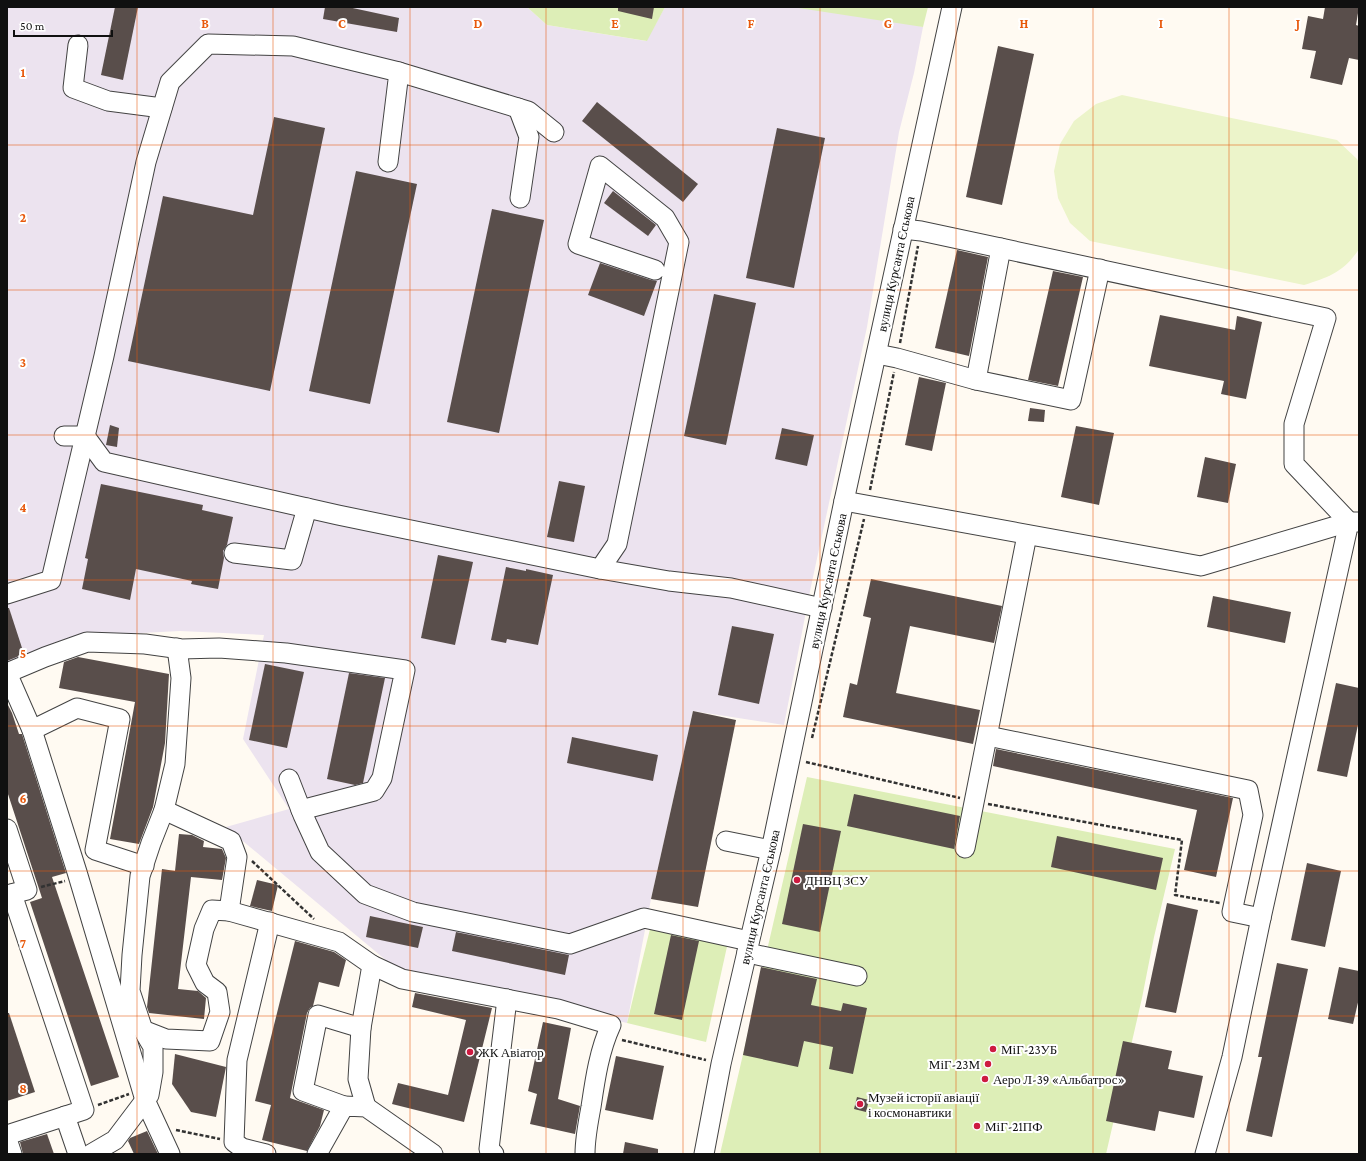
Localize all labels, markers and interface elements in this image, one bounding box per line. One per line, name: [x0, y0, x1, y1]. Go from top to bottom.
scale bar: [14, 12, 112, 38]
text: B: [201, 16, 209, 31]
text: C: [338, 16, 346, 31]
text: D: [474, 16, 483, 31]
text: E: [611, 16, 619, 31]
text: F: [748, 16, 755, 31]
text: G: [884, 16, 892, 31]
text: H: [1020, 16, 1029, 31]
text: I: [1159, 16, 1163, 31]
text: J: [1294, 16, 1300, 31]
text: 50 m: [20, 19, 45, 33]
text: 1: [21, 65, 26, 80]
street label: вулиця Курсанта Єськова: [874, 195, 918, 333]
text: 2: [20, 210, 27, 225]
text: 3: [20, 355, 26, 370]
text: 4: [19, 500, 27, 515]
street label: вулиця Курсанта Єськова: [806, 512, 850, 650]
text: 5: [20, 646, 26, 661]
text: 6: [19, 791, 27, 806]
street label: вулиця Курсанта Єськова: [737, 828, 783, 966]
place label: ДНВЦ ЗСУ: [805, 873, 869, 888]
marker: ДНВЦ ЗСУ: [792, 875, 802, 885]
text: 7: [20, 936, 26, 951]
place label: МіГ-23УБ: [1001, 1042, 1057, 1057]
marker: МіГ-23УБ: [988, 1044, 998, 1054]
place label: ЖК Авіатор: [478, 1045, 544, 1060]
marker: ЖК Авіатор: [465, 1047, 475, 1057]
place label: МіГ-23М: [929, 1057, 980, 1072]
marker: МіГ-23М: [983, 1059, 993, 1069]
place label: Аеро Л-39 «Альбатрос»: [993, 1072, 1125, 1087]
marker: Аеро Л-39 «Альбатрос»: [980, 1074, 990, 1084]
text: 8: [19, 1081, 27, 1096]
place label: Музей історії авіації і космонавтики: [868, 1090, 979, 1120]
marker: Музей історії авіації і космонавтики: [855, 1099, 865, 1109]
place label: МіГ-21ПФ: [985, 1119, 1042, 1134]
marker: МіГ-21ПФ: [972, 1121, 982, 1131]

